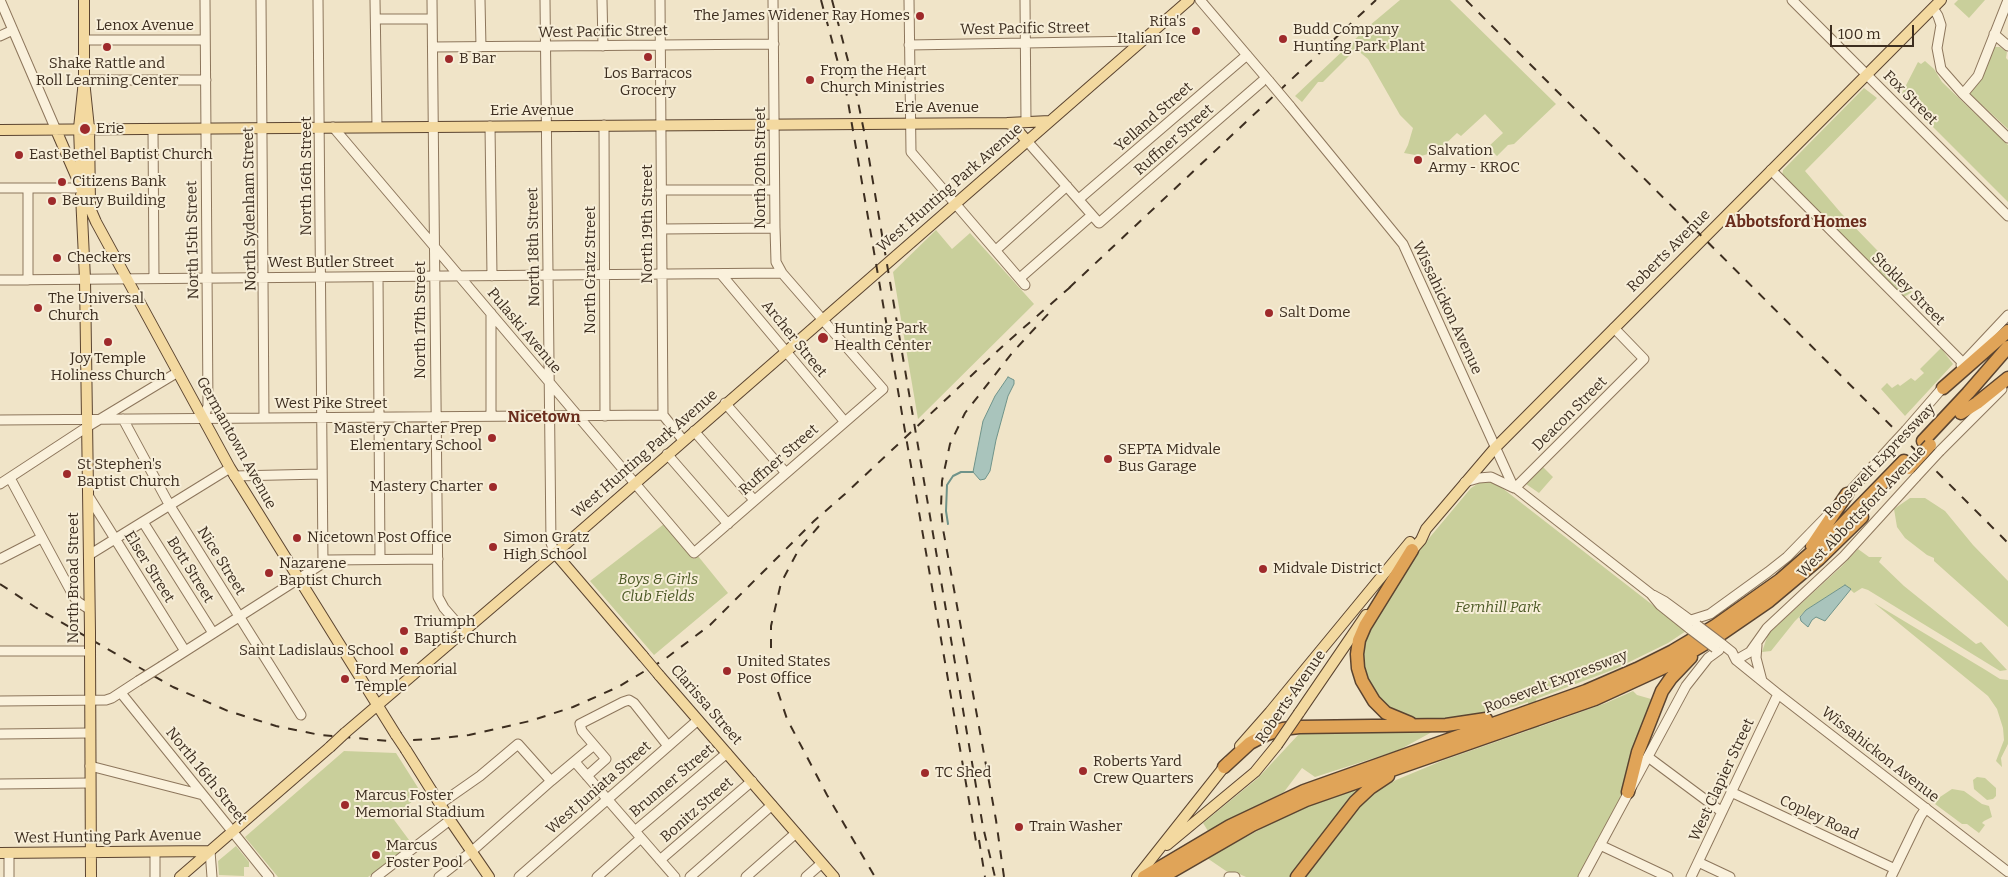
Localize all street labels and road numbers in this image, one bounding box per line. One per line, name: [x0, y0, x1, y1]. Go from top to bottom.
street label: Lenox Avenue: [96, 17, 194, 35]
street label: West Pacific Street: [960, 19, 1090, 39]
street label: West Pacific Street: [538, 22, 668, 42]
street label: Fox Street: [1879, 67, 1941, 129]
street label: Yelland Street: [1111, 78, 1197, 156]
street label: Erie Avenue: [895, 99, 979, 117]
street label: Ruffner Street: [1131, 101, 1217, 179]
street label: Erie Avenue: [490, 102, 574, 120]
street label: North 20th Street: [752, 107, 770, 229]
street label: North 16th Street: [298, 116, 316, 236]
street label: West Hunting Park Avenue: [874, 120, 1026, 256]
street label: North Sydenham Street: [240, 127, 260, 291]
street label: North 19th Street: [639, 164, 657, 284]
street label: North 15th Street: [183, 181, 203, 299]
street label: North 18th Street: [524, 187, 544, 307]
street label: North Gratz Street: [582, 206, 600, 334]
street label: Roberts Avenue: [1624, 206, 1714, 296]
street label: Wissahickon Avenue: [1408, 239, 1486, 377]
street label: Stokley Street: [1868, 249, 1948, 329]
street label: West Butler Street: [268, 254, 394, 272]
street label: North 17th Street: [412, 261, 430, 379]
street label: Pulaski Avenue: [483, 285, 565, 377]
street label: Archer Street: [758, 297, 830, 381]
street label: Deacon Street: [1529, 373, 1611, 455]
street label: Germantown Avenue: [192, 374, 280, 512]
street label: West Hunting Park Avenue: [569, 386, 721, 522]
street label: West Pike Street: [275, 395, 387, 413]
street label: Roosevelt Expressway: [1821, 400, 1939, 522]
street label: Ruffner Street: [736, 421, 822, 499]
street label: West Abbottsford Avenue: [1794, 442, 1930, 582]
street label: North Broad Street: [65, 512, 83, 644]
street label: Nice Street: [193, 523, 249, 599]
street label: Elser Street: [120, 528, 178, 606]
street label: Bott Street: [163, 534, 217, 606]
street label: Roosevelt Expressway: [1482, 646, 1630, 718]
street label: Roberts Avenue: [1252, 647, 1330, 747]
street label: Clarissa Street: [666, 661, 746, 749]
street label: Wissahickon Avenue: [1817, 703, 1943, 807]
street label: West Clapier Street: [1686, 716, 1758, 844]
street label: North 16th Street: [161, 724, 251, 828]
street label: West Juniata Street: [543, 738, 655, 838]
street label: Brunner Street: [626, 741, 718, 821]
street label: Bonitz Street: [657, 774, 737, 846]
street label: Copley Road: [1777, 792, 1861, 844]
street label: West Hunting Park Avenue: [14, 826, 202, 848]

